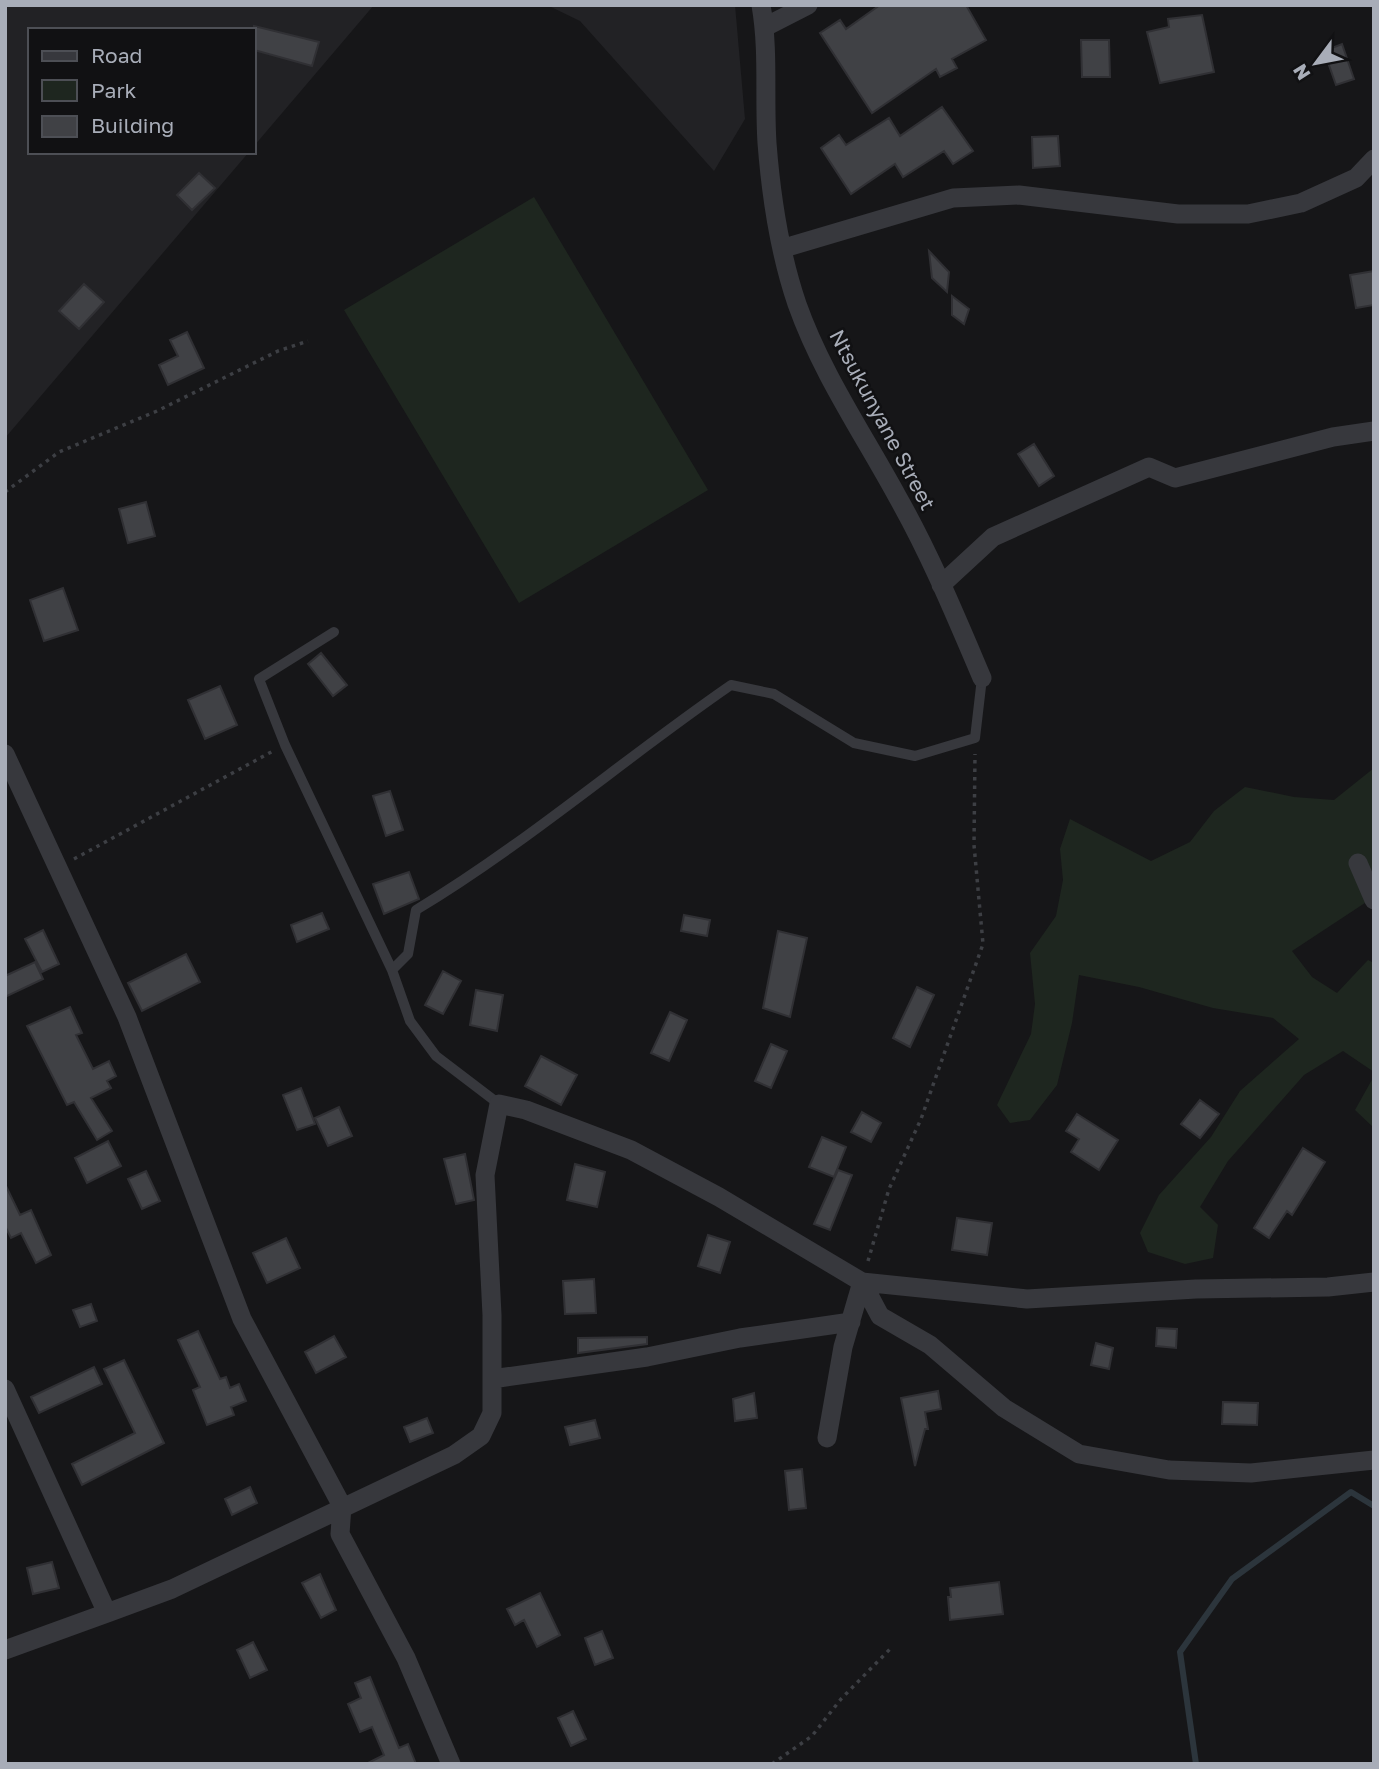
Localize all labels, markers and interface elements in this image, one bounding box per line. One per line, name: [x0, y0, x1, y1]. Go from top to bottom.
legend: [28, 28, 256, 154]
north arrow: [1281, 28, 1351, 98]
text: Road: [91, 42, 142, 68]
text: N: [1288, 60, 1315, 84]
text: Park: [91, 77, 137, 103]
text: Building: [91, 112, 174, 138]
street label: Ntsukunyane Street: [824, 325, 941, 514]

